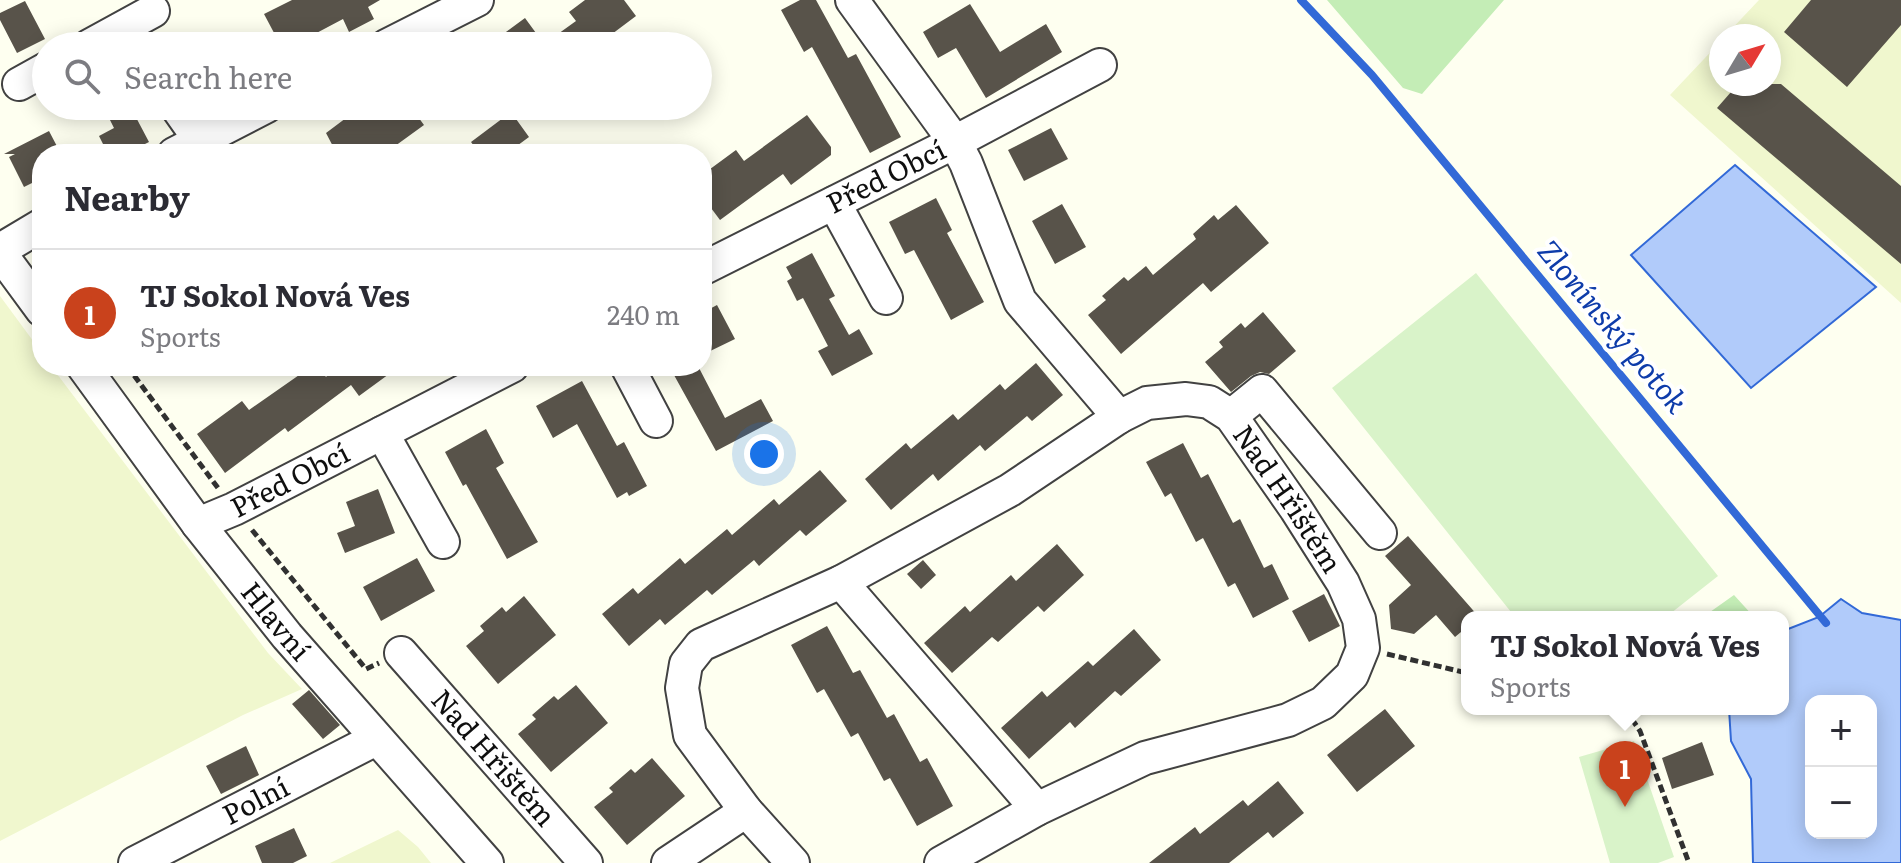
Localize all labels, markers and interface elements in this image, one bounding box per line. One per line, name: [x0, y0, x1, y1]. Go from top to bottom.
north arrow: [1709, 24, 1781, 96]
search box: [32, 32, 712, 120]
icon: search: [60, 54, 104, 98]
text: Search here: [124, 54, 292, 98]
street label: Před Obcí: [818, 127, 952, 222]
text: Nearby: [64, 171, 190, 221]
water label: Zlonínský potok: [1529, 229, 1700, 422]
text: TJ Sokol Nová Ves: [140, 272, 410, 316]
text: 1: [85, 294, 95, 333]
text: 240 m: [607, 294, 680, 333]
text: Sports: [140, 316, 221, 355]
street label: Nad Hřištěm: [1224, 415, 1354, 580]
street label: Před Obcí: [222, 430, 356, 527]
your location: [744, 434, 784, 474]
street label: Hlavní: [232, 571, 322, 669]
popup: [1461, 611, 1789, 715]
text: TJ Sokol Nová Ves: [1490, 622, 1760, 666]
text: Sports: [1490, 666, 1571, 705]
street label: Nad Hřištěm: [423, 679, 567, 835]
map controls: [1805, 695, 1877, 839]
button: +: [1805, 695, 1877, 767]
pin: 1: [1599, 741, 1651, 807]
street label: Polní: [214, 764, 296, 834]
button: −: [1805, 767, 1877, 839]

